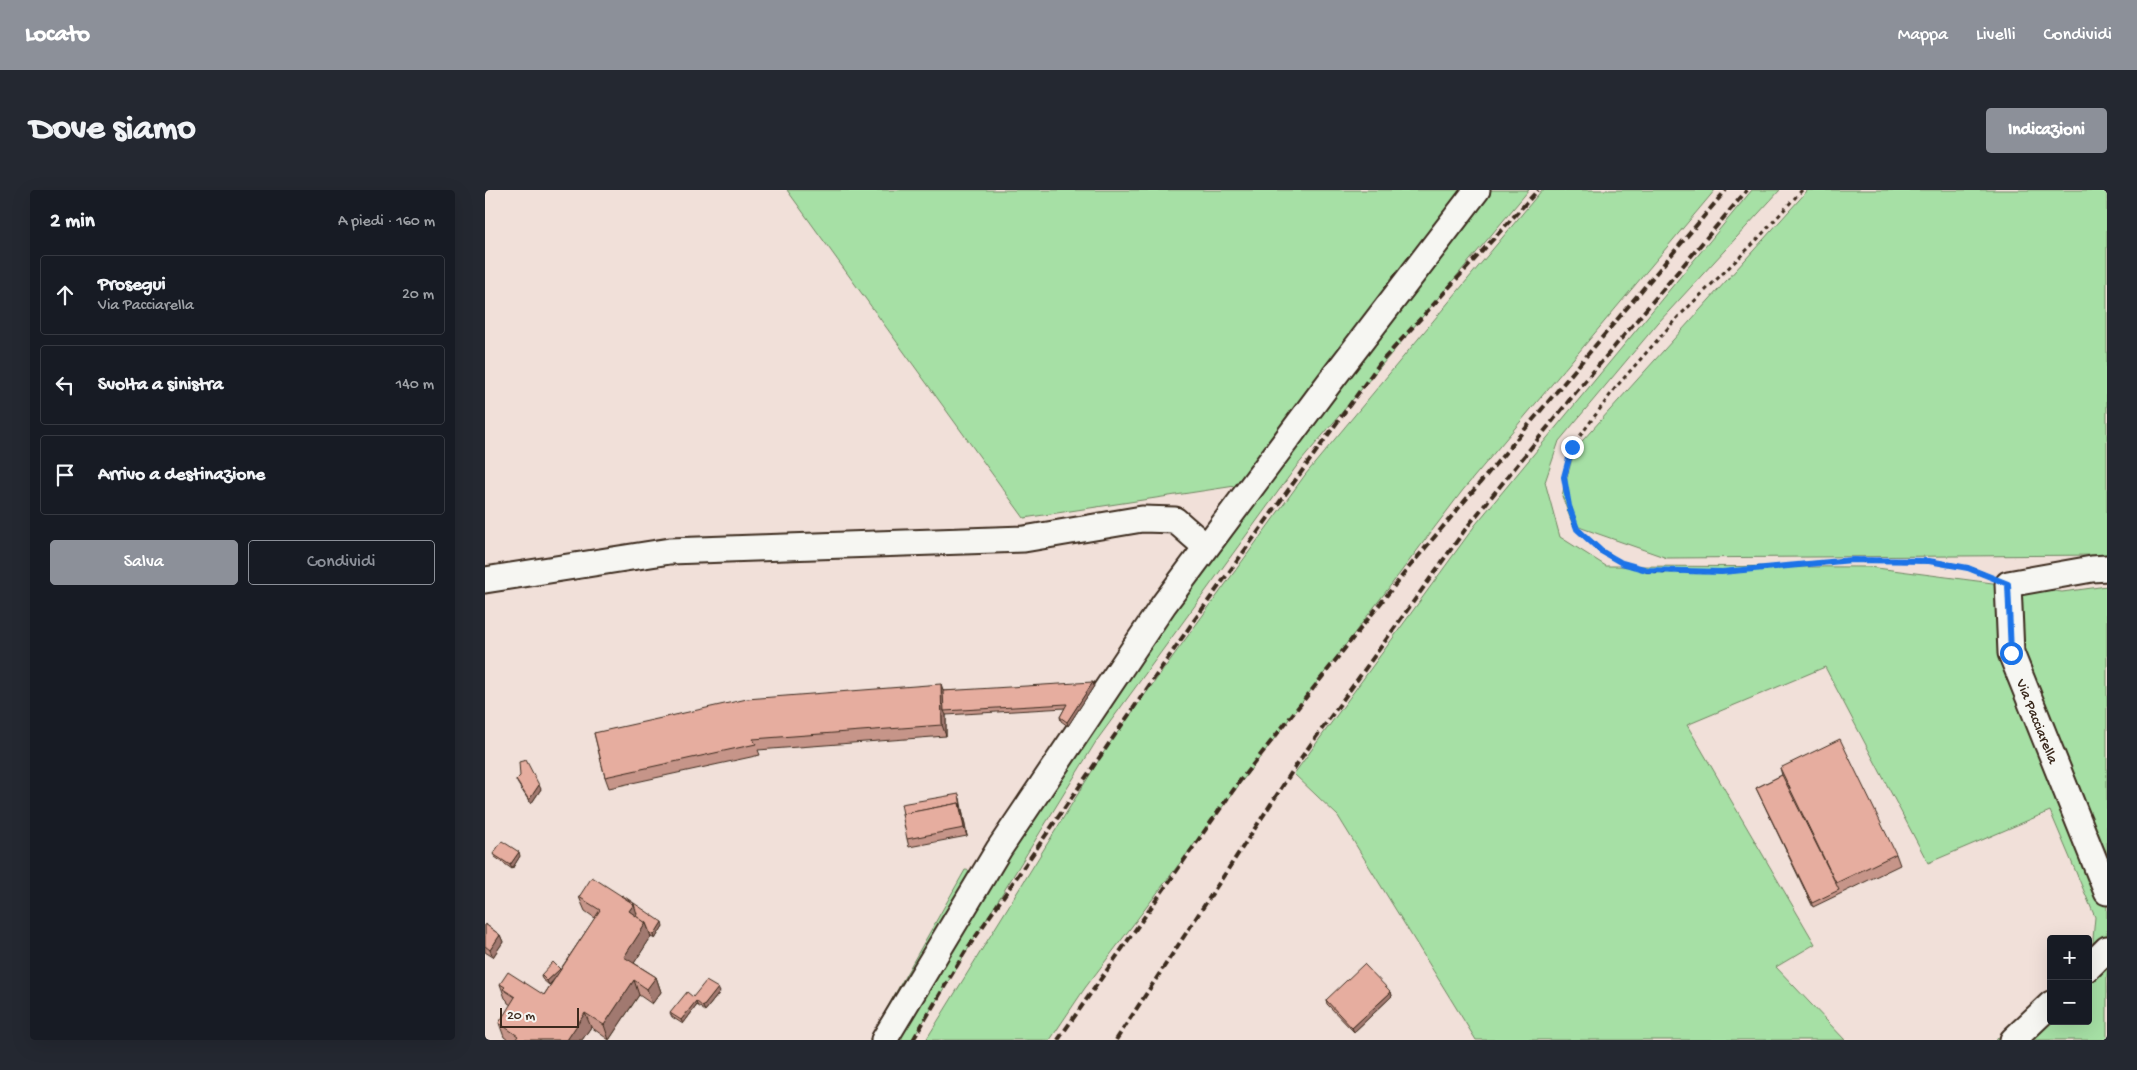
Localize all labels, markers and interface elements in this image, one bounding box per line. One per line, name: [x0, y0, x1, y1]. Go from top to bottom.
text: Locato: [25, 21, 90, 50]
text: Mappa: [1898, 25, 1948, 46]
text: Livelli: [1976, 25, 2016, 46]
text: Condividi: [2044, 25, 2112, 46]
button: Indicazioni: [1986, 108, 2107, 153]
text: Dove siamo: [30, 110, 196, 151]
text: 2 min: [50, 210, 95, 235]
text: A piedi · 160 m: [338, 213, 435, 232]
text: Prosegui: [98, 274, 166, 297]
icon: ahead: [51, 281, 79, 309]
text: 20 m: [402, 286, 434, 305]
text: Via Pacciarella: [98, 297, 194, 316]
icon: left: [51, 371, 79, 399]
text: Svolta a sinistra: [98, 374, 223, 397]
text: 140 m: [396, 376, 434, 395]
route end: [1561, 436, 1584, 459]
icon: arrive: [51, 461, 79, 489]
text: Arrivo a destinazione: [98, 464, 265, 487]
button: Salva: [50, 540, 238, 585]
button: Condividi: [248, 540, 435, 585]
route start: [2000, 642, 2023, 665]
street label: Via Pacciarella: [2011, 676, 2062, 767]
map controls: [2047, 935, 2092, 1025]
button: +: [2047, 935, 2092, 980]
button: −: [2047, 980, 2092, 1025]
scale bar: [500, 1005, 579, 1028]
text: 20 m: [507, 1008, 535, 1025]

